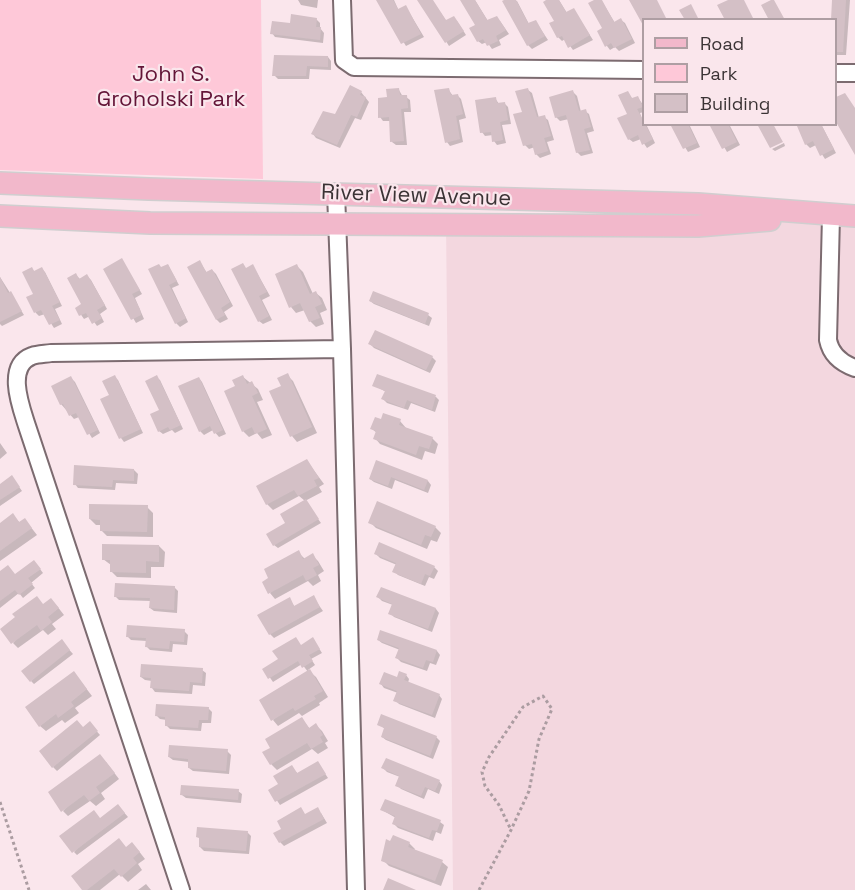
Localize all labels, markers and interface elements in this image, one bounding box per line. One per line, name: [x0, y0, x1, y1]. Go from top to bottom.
legend: [642, 18, 837, 126]
text: Road: [700, 32, 744, 55]
park label: John S. Groholski Park: [97, 62, 245, 113]
text: Park: [700, 62, 737, 85]
text: Building: [700, 92, 770, 115]
street label: River View Avenue: [320, 179, 512, 213]

